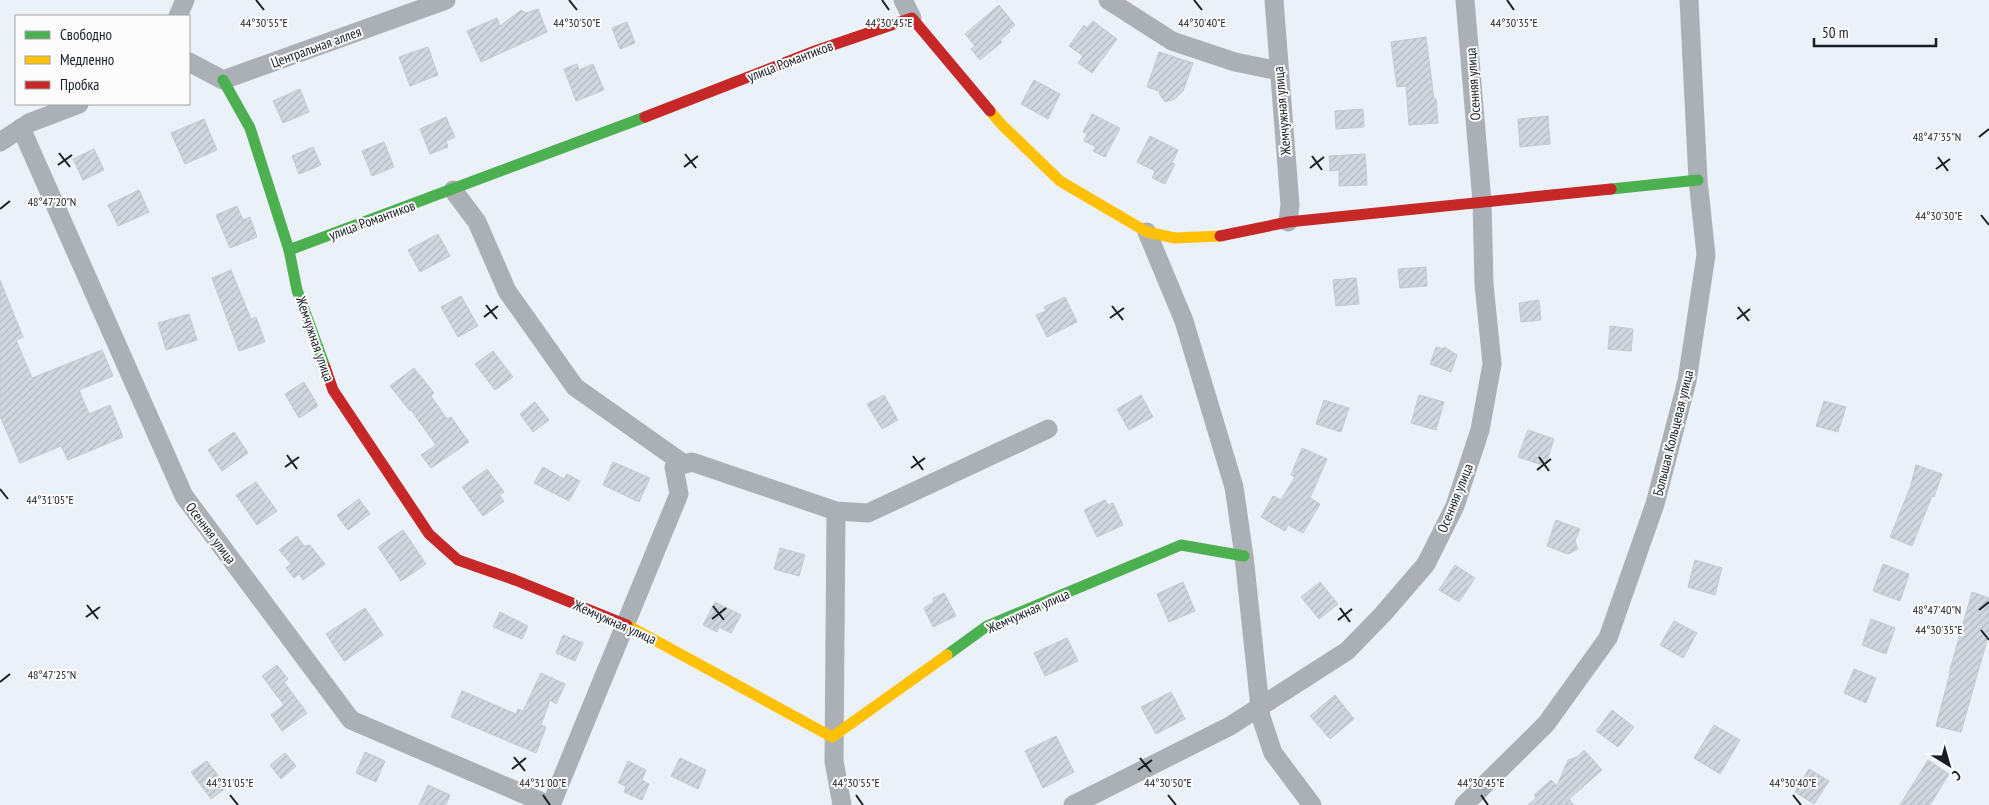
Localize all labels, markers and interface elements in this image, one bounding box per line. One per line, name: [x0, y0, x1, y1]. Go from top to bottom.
legend: [15, 15, 190, 105]
text: 44°30'55"E: [240, 15, 288, 30]
text: 44°30'50"E: [553, 15, 601, 30]
text: 44°30'45"E: [865, 15, 913, 30]
text: 44°30'40"E: [1178, 15, 1226, 30]
text: 44°30'35"E: [1490, 15, 1538, 30]
scale bar: [1814, 15, 1936, 47]
street label: Центральная аллея: [268, 22, 364, 72]
text: 50 m: [1822, 23, 1848, 42]
text: Свободно: [60, 25, 112, 44]
street label: улица Романтиков: [745, 36, 836, 86]
street label: Осенняя улица: [1461, 47, 1485, 121]
text: Медленно: [60, 50, 114, 69]
street label: Жемчужная улица: [1269, 66, 1295, 157]
text: Пробка: [60, 75, 99, 94]
text: 48°47'35"N: [1913, 129, 1961, 144]
text: 48°47'20"N: [28, 194, 76, 209]
street label: улица Романтиков: [327, 196, 418, 244]
text: 44°30'30"E: [1915, 208, 1963, 223]
street label: Жемчужная улица: [292, 293, 338, 384]
street label: Большая Кольцевая улица: [1649, 368, 1697, 498]
street label: Осенняя улица: [1433, 461, 1477, 535]
text: 44°31'05"E: [26, 492, 74, 507]
street label: Осенняя улица: [182, 499, 240, 567]
street label: Жемчужная улица: [983, 585, 1072, 638]
street label: Жемчужная улица: [570, 595, 659, 648]
text: 48°47'40"N: [1913, 602, 1961, 617]
text: 44°30'35"E: [1915, 622, 1963, 637]
text: 48°47'25"N: [28, 667, 76, 682]
north arrow: [1924, 740, 1974, 790]
text: С: [1948, 766, 1965, 785]
text: 44°31'05"E: [206, 775, 254, 790]
text: 44°31'00"E: [519, 775, 567, 790]
text: 44°30'55"E: [832, 775, 880, 790]
text: 44°30'50"E: [1144, 775, 1192, 790]
text: 44°30'45"E: [1457, 775, 1505, 790]
text: 44°30'40"E: [1769, 775, 1817, 790]

